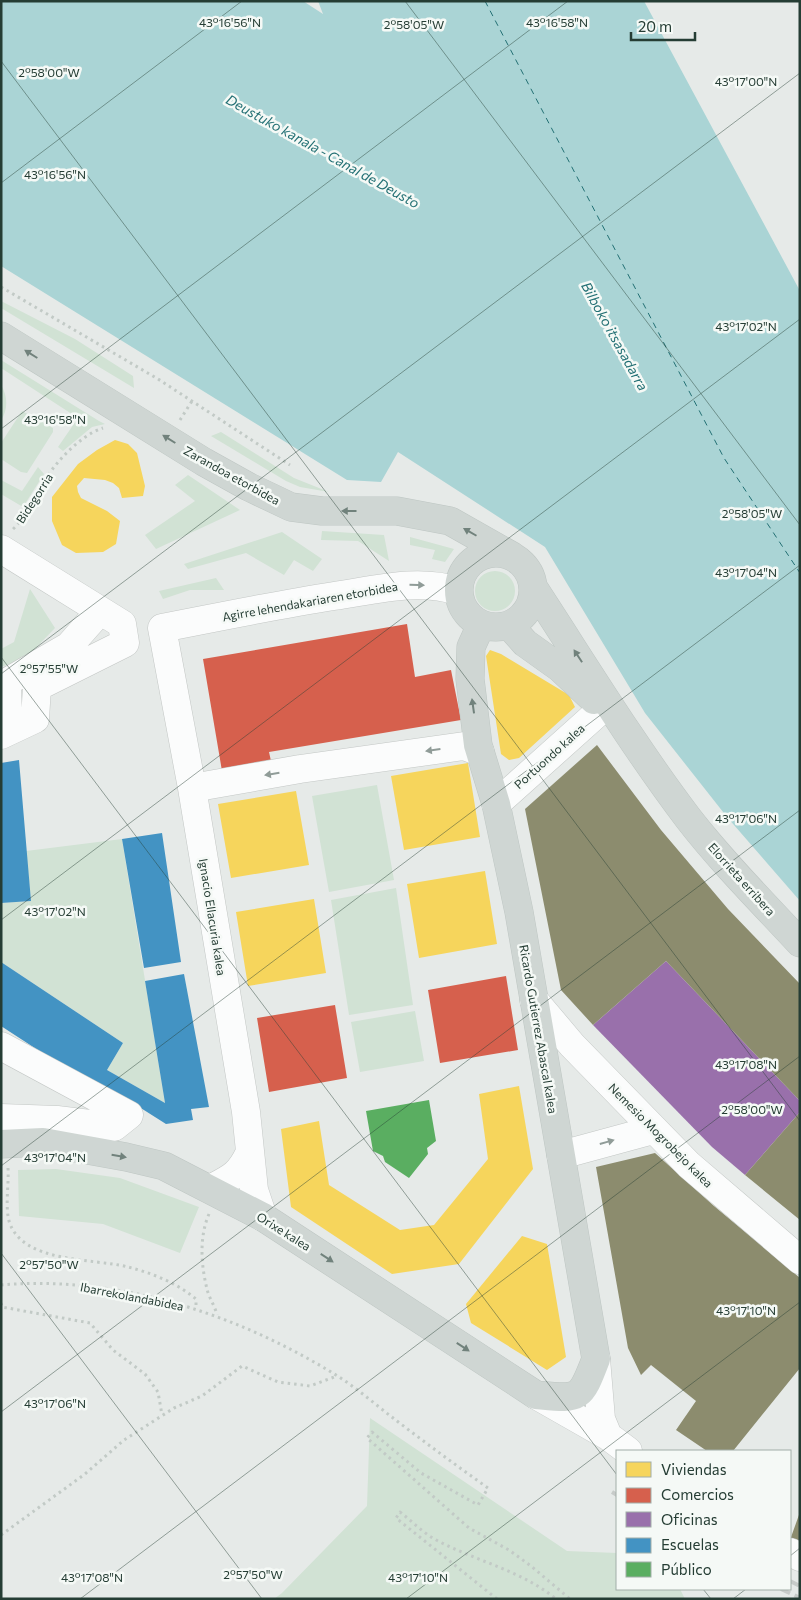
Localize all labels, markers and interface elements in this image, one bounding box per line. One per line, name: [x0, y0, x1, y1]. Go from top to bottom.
scale bar: [631, 10, 695, 42]
text: 43°16'56"N: [199, 15, 261, 29]
text: 43°16'58"N: [526, 15, 588, 29]
text: 2°58'05"W: [384, 17, 444, 31]
text: 20 m: [638, 17, 672, 35]
text: 2°58'00"W: [18, 65, 80, 79]
text: 43°17'00"N: [715, 74, 777, 88]
water label: Deustuko kanala - Canal de Deusto: [223, 91, 423, 211]
text: 43°16'56"N: [24, 167, 86, 181]
water label: Bilboko itsasadarra: [578, 279, 652, 393]
text: 43°17'02"N: [715, 319, 777, 333]
one-way arrow: [24, 349, 37, 358]
text: 43°16'58"N: [24, 412, 86, 426]
one-way arrow: [162, 435, 175, 444]
street label: Zarandoa etorbidea: [182, 443, 282, 507]
street label: Bidegorria: [13, 470, 55, 526]
text: 2°58'05"W: [722, 506, 782, 520]
one-way arrow: [340, 507, 356, 515]
one-way arrow: [463, 528, 477, 536]
text: 43°17'04"N: [715, 565, 777, 579]
street label: Agirre lehendakariaren etorbidea: [221, 579, 399, 623]
one-way arrow: [409, 581, 425, 589]
one-way arrow: [573, 649, 583, 663]
text: 2°57'55"W: [20, 661, 78, 675]
one-way arrow: [469, 697, 477, 713]
street label: Portuondo kalea: [511, 721, 587, 791]
one-way arrow: [425, 746, 441, 754]
one-way arrow: [264, 770, 280, 778]
text: 43°17'06"N: [715, 811, 777, 825]
street label: Elorrieta erribera: [706, 840, 778, 918]
street label: Ignacio Ellacuria kalea: [197, 857, 229, 977]
text: 43°17'02"N: [24, 904, 86, 918]
street label: Ricardo Gutierrez Abascal kalea: [517, 943, 561, 1115]
text: 43°17'08"N: [715, 1057, 777, 1071]
street label: Nemesio Mogrobejo kalea: [606, 1080, 716, 1190]
text: 2°58'00"W: [721, 1102, 783, 1116]
one-way arrow: [599, 1138, 614, 1146]
text: 43°17'04"N: [24, 1150, 86, 1164]
one-way arrow: [111, 1152, 127, 1160]
street label: Orixe kalea: [254, 1209, 314, 1253]
one-way arrow: [321, 1253, 334, 1263]
text: 2°57'50"W: [19, 1257, 79, 1271]
street label: Ibarrekolandabidea: [79, 1279, 185, 1313]
text: 43°17'10"N: [716, 1303, 776, 1317]
one-way arrow: [457, 1342, 470, 1352]
text: 43°17'06"N: [24, 1396, 86, 1410]
legend: [616, 1450, 791, 1590]
text: Viviendas: [661, 1460, 727, 1478]
text: Comercios: [661, 1485, 734, 1503]
text: Oficinas: [661, 1510, 718, 1528]
text: Escuelas: [661, 1535, 719, 1553]
text: Público: [661, 1560, 712, 1578]
text: 2°57'50"W: [223, 1567, 283, 1581]
text: 43°17'08"N: [61, 1570, 123, 1584]
text: 43°17'10"N: [388, 1570, 448, 1584]

